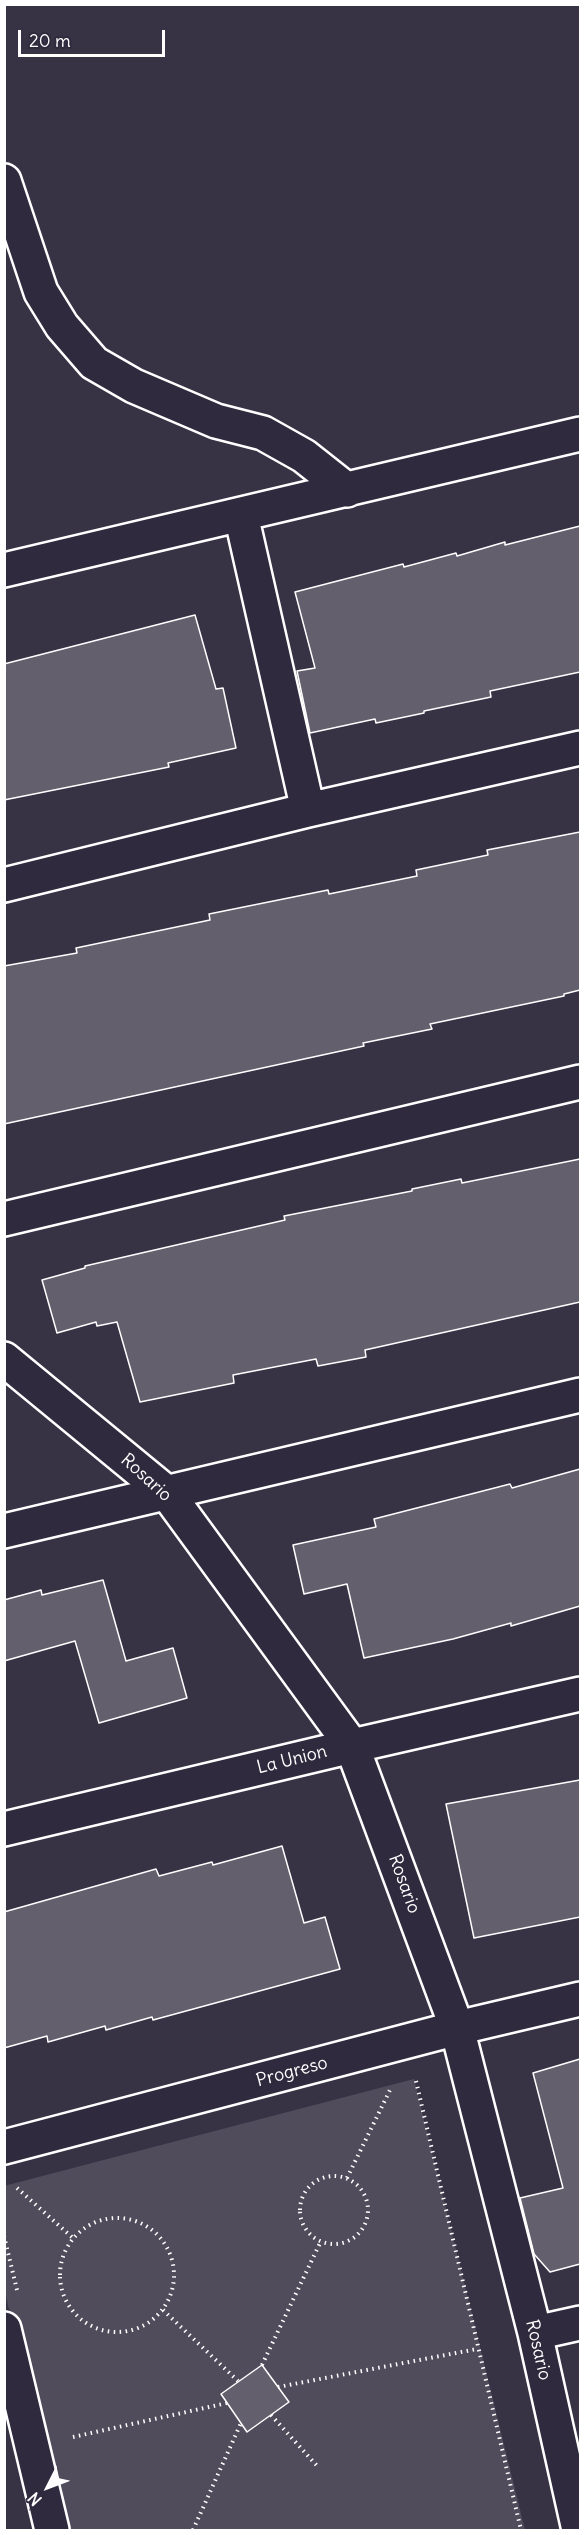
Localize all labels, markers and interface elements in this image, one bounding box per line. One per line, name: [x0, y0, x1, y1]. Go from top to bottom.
scale bar: [21, 18, 168, 56]
text: 20 m: [29, 29, 71, 52]
street label: Rosario: [116, 1449, 176, 1507]
street label: La Union: [255, 1741, 329, 1779]
street label: Rosario: [383, 1851, 425, 1917]
street label: Progreso: [254, 2052, 330, 2092]
street label: Rosario: [521, 2318, 555, 2382]
north arrow: [18, 2457, 78, 2517]
text: N: [23, 2488, 46, 2510]

